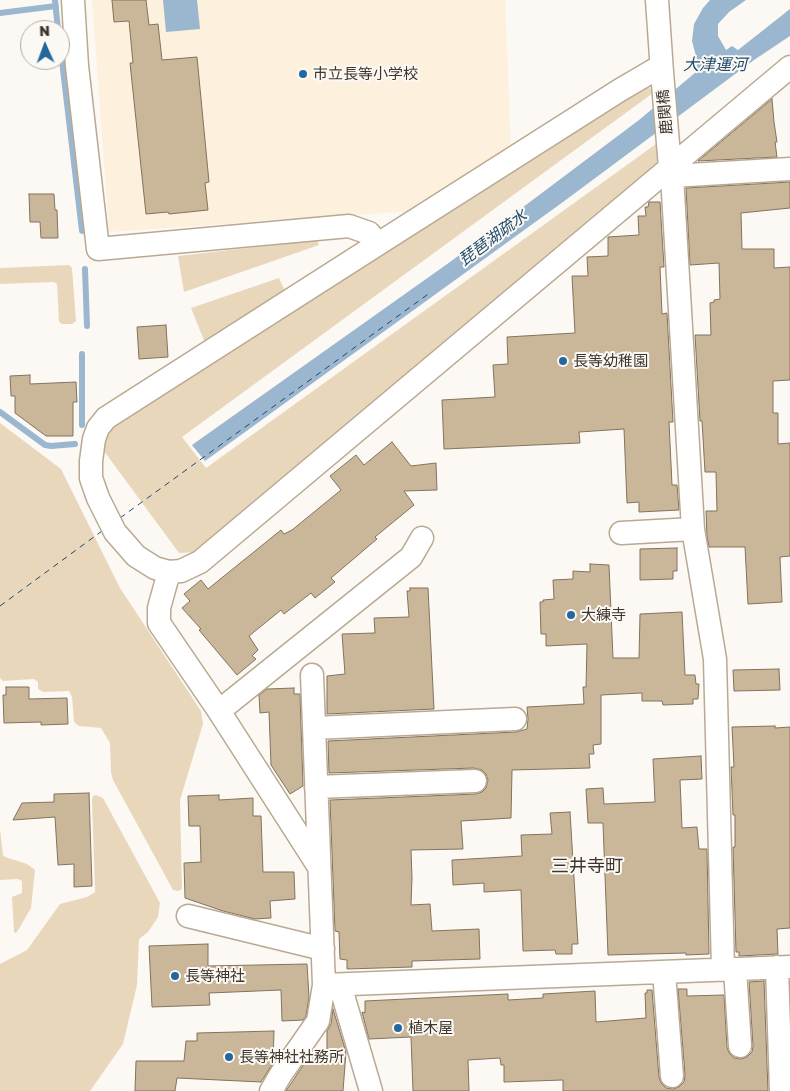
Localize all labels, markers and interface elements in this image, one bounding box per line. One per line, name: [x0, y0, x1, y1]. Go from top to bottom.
north arrow: [20, 20, 70, 70]
text: N: [39, 22, 50, 39]
water label: 大津運河: [683, 55, 747, 75]
place label: 市立長等小学校: [313, 65, 418, 83]
marker: 市立長等小学校: [297, 68, 309, 80]
street label: 鹿関橋: [654, 89, 676, 135]
water label: 琵琶湖疏水: [455, 206, 531, 270]
place label: 長等幼稚園: [573, 352, 648, 370]
marker: 長等幼稚園: [557, 355, 569, 367]
place label: 大練寺: [581, 606, 626, 624]
marker: 大練寺: [565, 609, 577, 621]
district label: 三井寺町: [551, 855, 623, 877]
place label: 長等神社: [185, 967, 245, 985]
marker: 長等神社: [169, 970, 181, 982]
place label: 植木屋: [408, 1019, 453, 1037]
marker: 植木屋: [392, 1022, 404, 1034]
place label: 長等神社社務所: [239, 1048, 344, 1066]
marker: 長等神社社務所: [223, 1051, 235, 1063]

